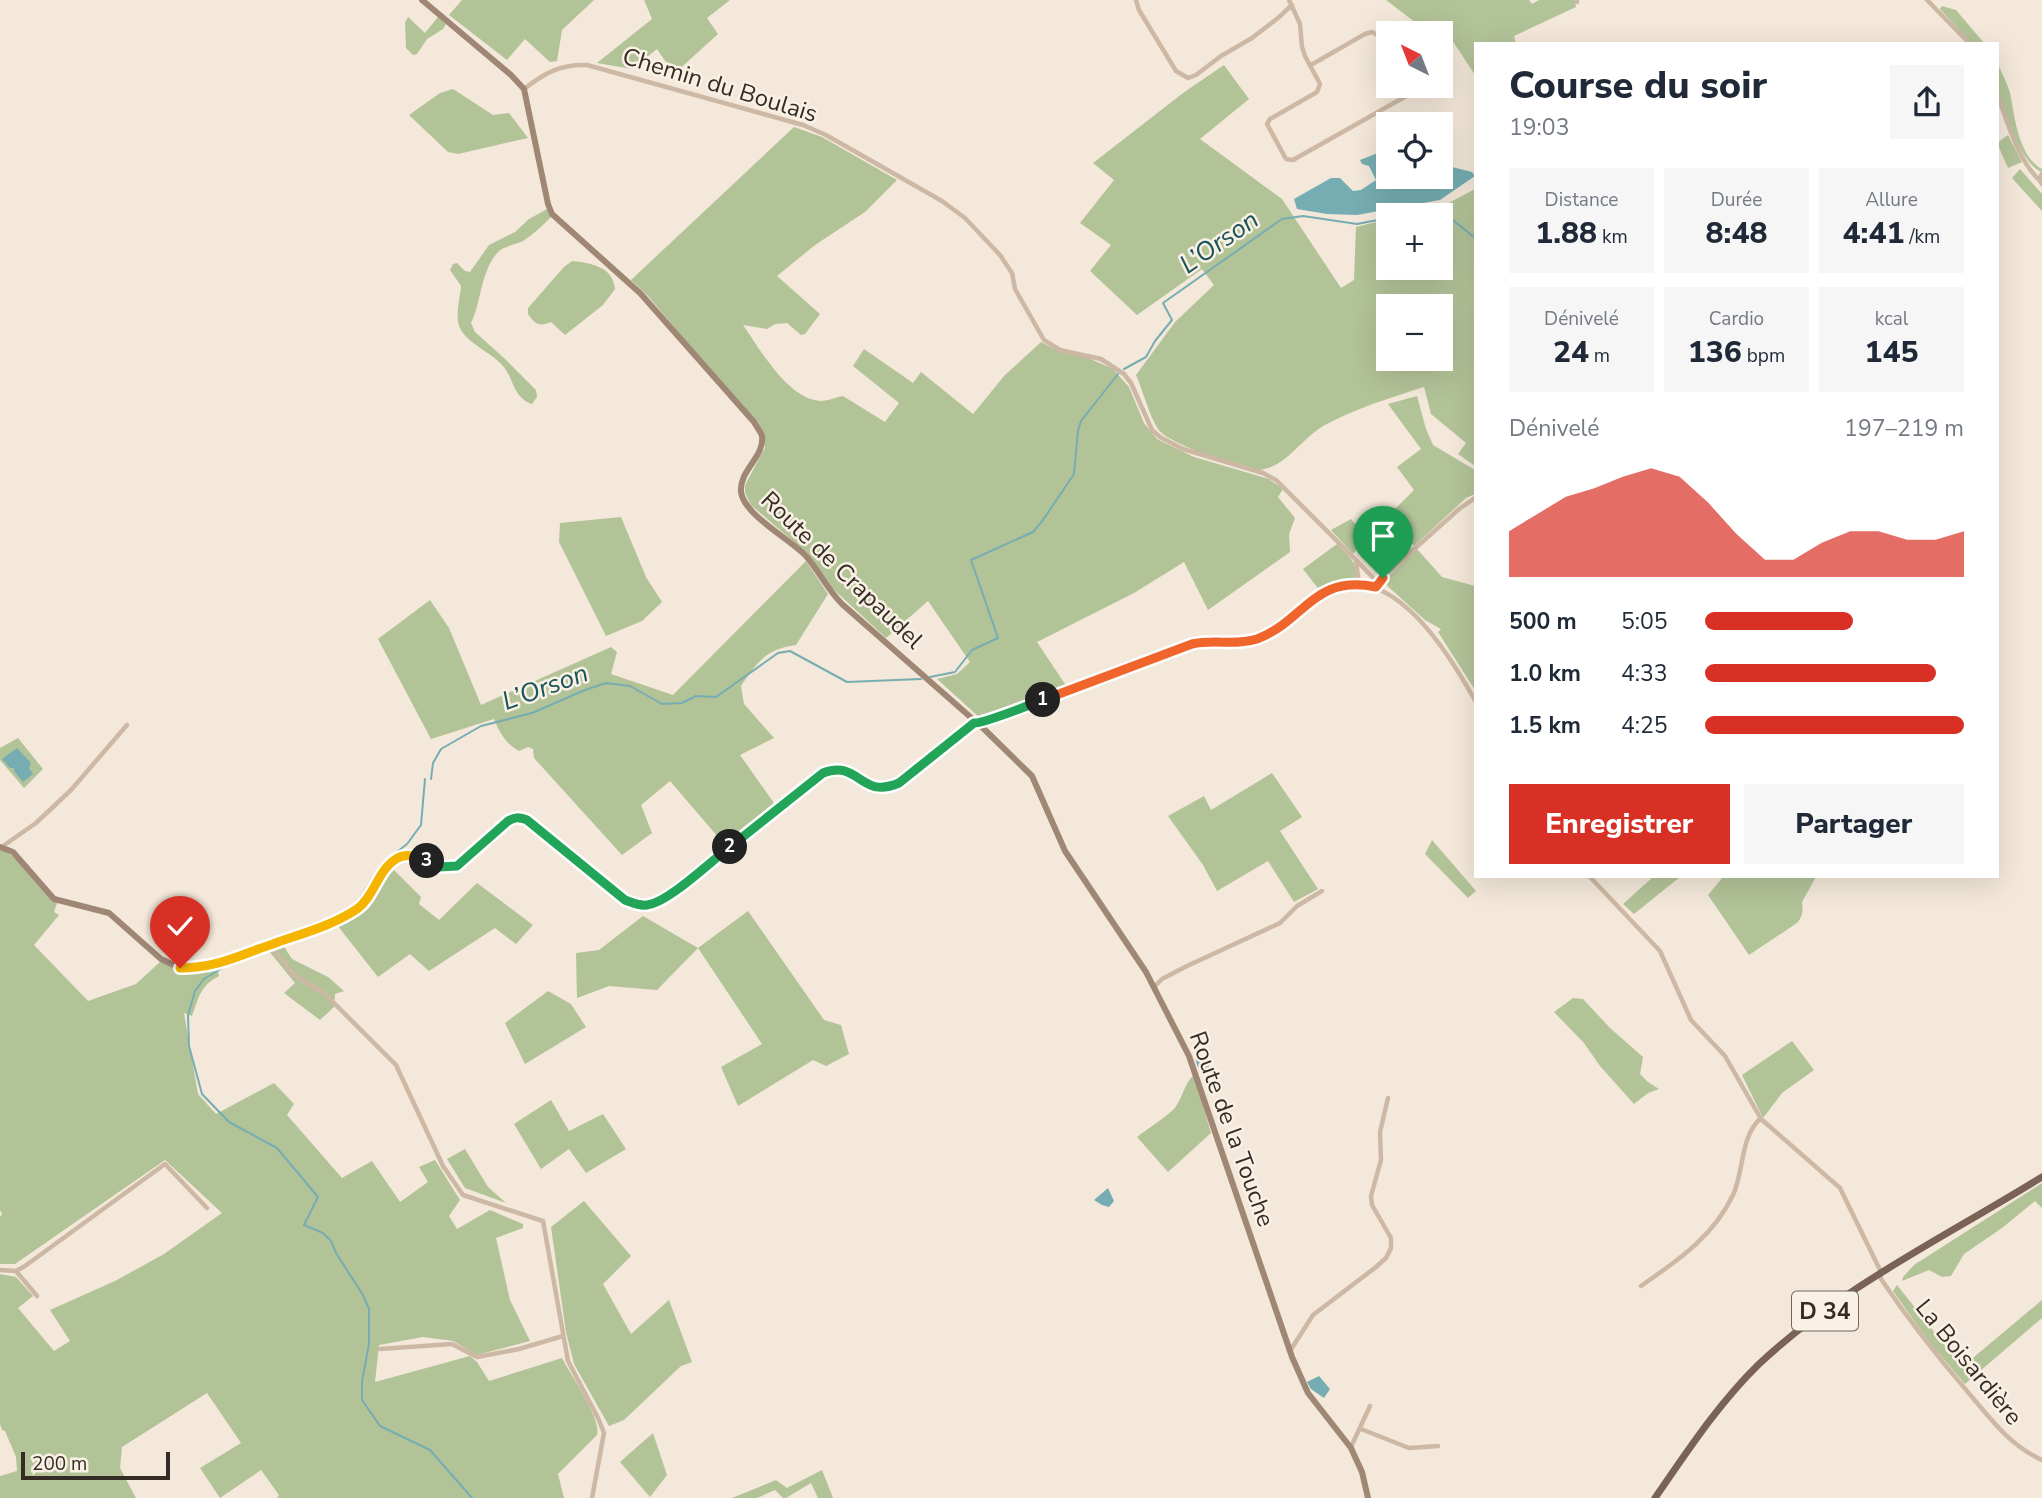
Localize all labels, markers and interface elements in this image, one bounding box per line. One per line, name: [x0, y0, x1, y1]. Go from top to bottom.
north arrow: [1376, 21, 1452, 98]
map controls: [1376, 21, 1453, 371]
street label: Chemin du Boulais: [619, 40, 821, 130]
text: Course du soir: [1509, 60, 1767, 111]
button: share: [1890, 65, 1964, 139]
button: locate: [1376, 112, 1453, 189]
text: 19:03: [1509, 112, 1569, 143]
text: Distance: [1545, 187, 1618, 213]
text: Durée: [1711, 187, 1762, 213]
text: Allure: [1865, 187, 1918, 213]
water label: L’Orson: [1172, 202, 1266, 282]
button: +: [1376, 203, 1453, 280]
text: 1.88: [1535, 213, 1597, 254]
text: 8:48: [1706, 213, 1767, 254]
text: 4:41: [1843, 213, 1904, 254]
text: km: [1597, 224, 1628, 250]
text: /km: [1904, 224, 1940, 250]
button: −: [1376, 294, 1453, 371]
text: Dénivelé: [1544, 306, 1619, 332]
text: Cardio: [1709, 306, 1764, 332]
text: kcal: [1875, 306, 1908, 332]
text: 24: [1553, 332, 1589, 373]
text: 136: [1688, 332, 1742, 373]
text: 145: [1865, 332, 1919, 373]
text: m: [1589, 343, 1610, 369]
text: bpm: [1742, 343, 1785, 369]
text: Dénivelé: [1509, 413, 1600, 444]
text: 197–219 m: [1844, 413, 1964, 444]
street label: Route de Crapaudel: [754, 484, 930, 656]
pin: [1353, 506, 1413, 578]
icon: arrive: [1364, 517, 1402, 555]
text: 500 m: [1509, 606, 1577, 637]
text: 5:05: [1621, 606, 1668, 637]
water label: L’Orson: [497, 655, 593, 719]
text: 1.0 km: [1509, 658, 1581, 689]
text: 4:33: [1621, 658, 1668, 689]
pin: 1: [1026, 682, 1060, 718]
text: 1: [1037, 686, 1048, 712]
text: 1.5 km: [1509, 710, 1581, 741]
text: 4:25: [1621, 710, 1668, 741]
button: Enregistrer: [1509, 784, 1730, 864]
button: Partager: [1744, 784, 1964, 864]
pin: 2: [712, 830, 748, 864]
text: 2: [724, 833, 735, 859]
pin: 3: [410, 844, 444, 878]
text: 3: [421, 847, 432, 873]
pin: [150, 896, 210, 968]
icon: check: [161, 907, 199, 945]
street label: Route de la Touche: [1182, 1027, 1282, 1231]
road number: D 34: [1792, 1292, 1858, 1330]
street label: La Boisardière: [1908, 1292, 2030, 1432]
scale bar: [21, 1449, 170, 1481]
text: 200 m: [32, 1451, 87, 1477]

